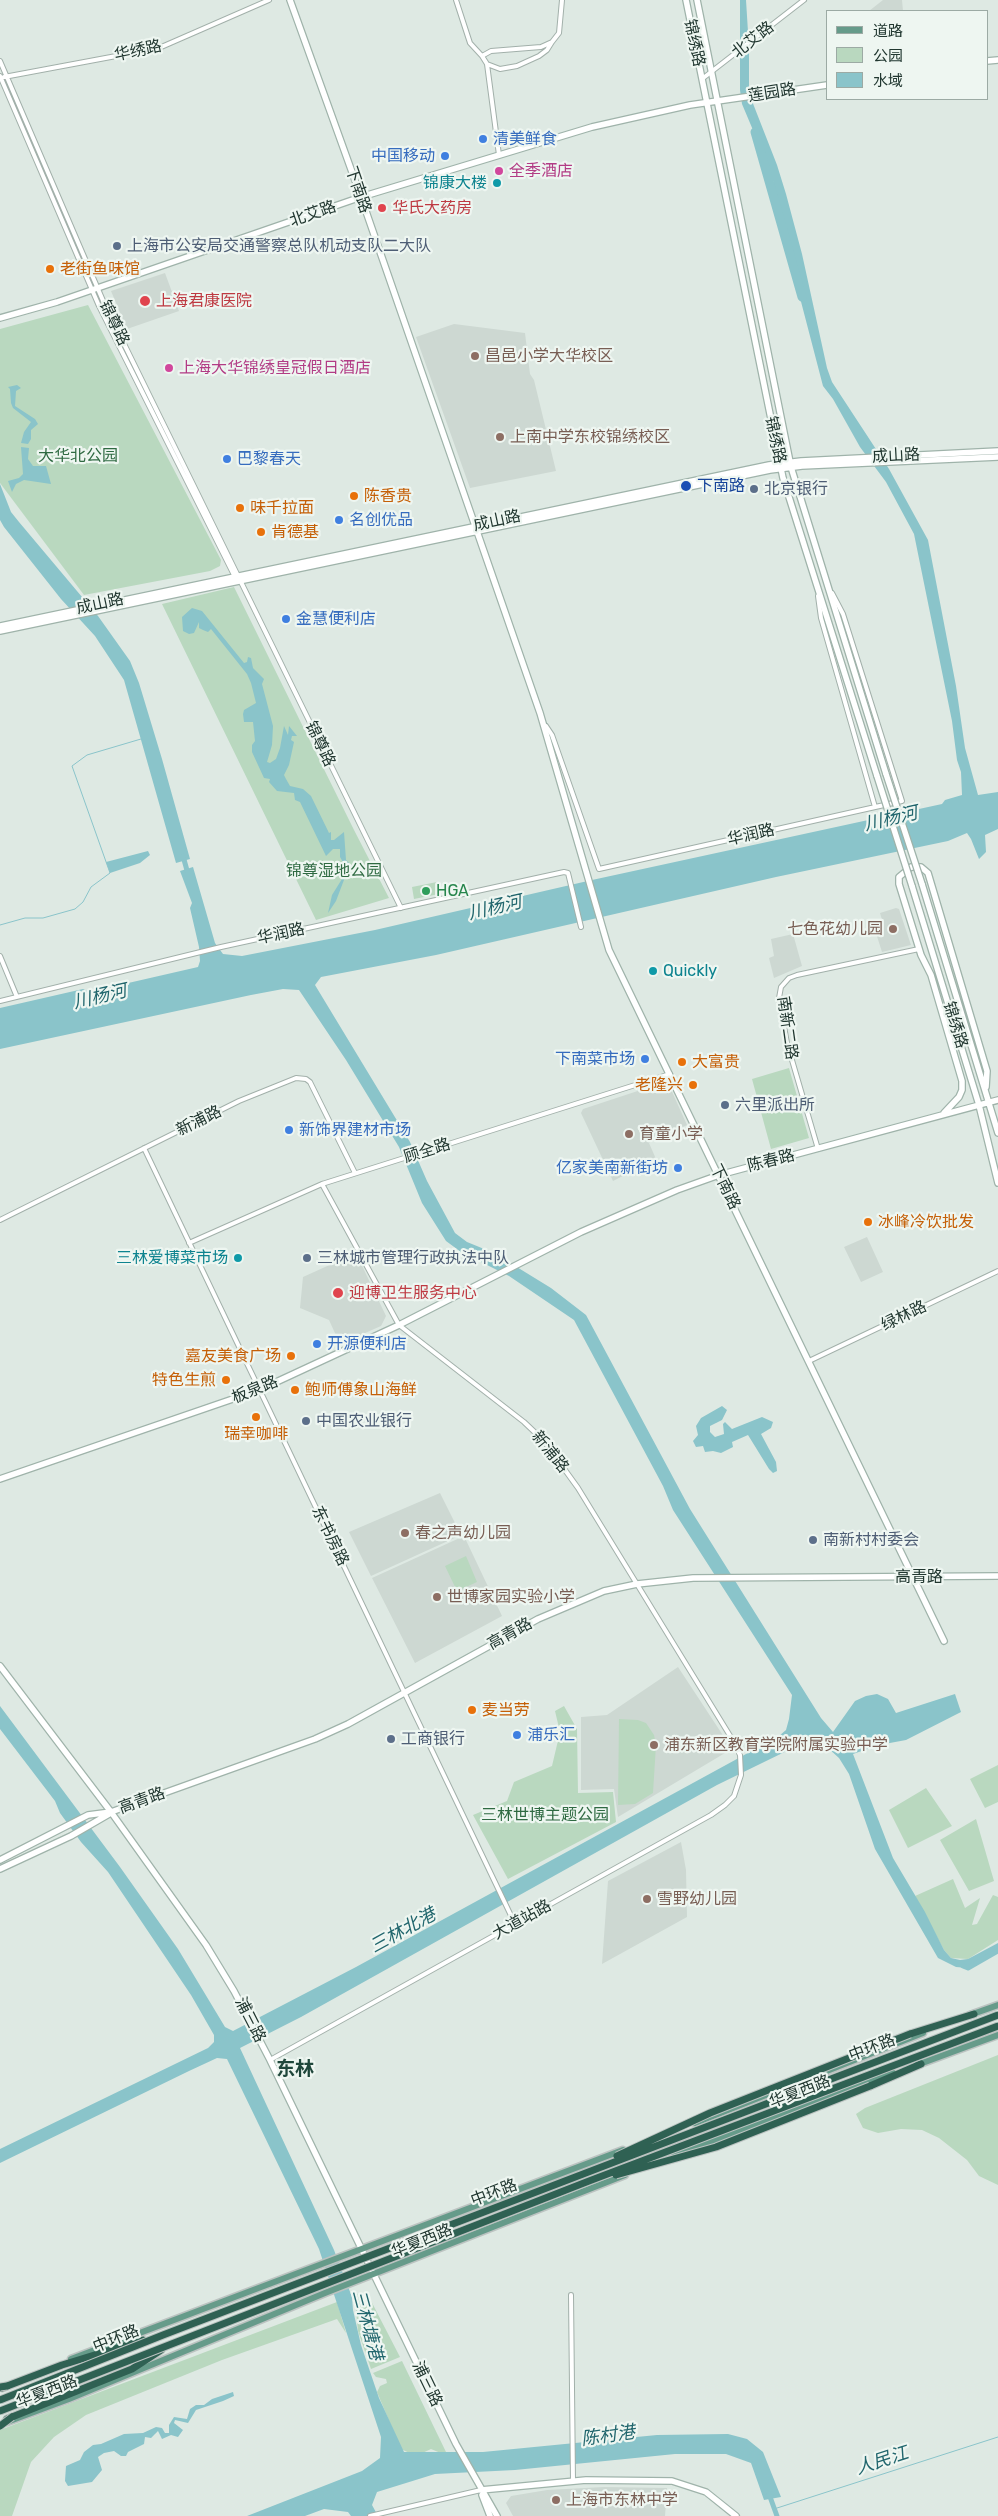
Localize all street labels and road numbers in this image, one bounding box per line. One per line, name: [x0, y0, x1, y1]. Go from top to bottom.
street label: 锦绣路: [680, 18, 708, 68]
street label: 北艾路: [728, 18, 778, 62]
street label: 华绣路: [113, 37, 163, 65]
street label: 莲园路: [747, 80, 797, 106]
street label: 下南路: [341, 164, 375, 216]
street label: 北艾路: [287, 197, 339, 231]
street label: 锦尊路: [95, 297, 133, 349]
street label: 锦绣路: [761, 415, 789, 465]
street label: 成山路: [872, 445, 920, 467]
street label: 成山路: [472, 507, 522, 535]
street label: 成山路: [75, 590, 125, 618]
street label: 锦尊路: [301, 718, 339, 770]
street label: 华润路: [725, 820, 777, 850]
street label: 华润路: [256, 920, 306, 948]
street label: 南新二路: [773, 995, 801, 1061]
street label: 锦绣路: [939, 999, 971, 1051]
street label: 新浦路: [173, 1102, 225, 1140]
street label: 顾全路: [401, 1135, 453, 1167]
street label: 陈春路: [745, 1146, 797, 1176]
street label: 下南路: [706, 1161, 744, 1213]
street label: 绿林路: [878, 1297, 930, 1335]
street label: 板泉路: [229, 1372, 281, 1408]
street label: 新浦路: [527, 1427, 573, 1477]
street label: 东书房路: [307, 1503, 353, 1569]
street label: 高青路: [895, 1567, 943, 1587]
street label: 高青路: [484, 1614, 536, 1654]
street label: 高青路: [116, 1784, 168, 1818]
street label: 大道站路: [489, 1896, 555, 1944]
street label: 浦三路: [231, 1994, 269, 2046]
street label: 中环路: [846, 2030, 898, 2066]
street label: 华夏西路: [767, 2072, 833, 2112]
street label: 中环路: [468, 2175, 520, 2211]
street label: 华夏西路: [389, 2220, 455, 2262]
street label: 中环路: [90, 2321, 142, 2357]
street label: 浦三路: [408, 2358, 446, 2410]
street label: 华夏西路: [14, 2372, 80, 2412]

